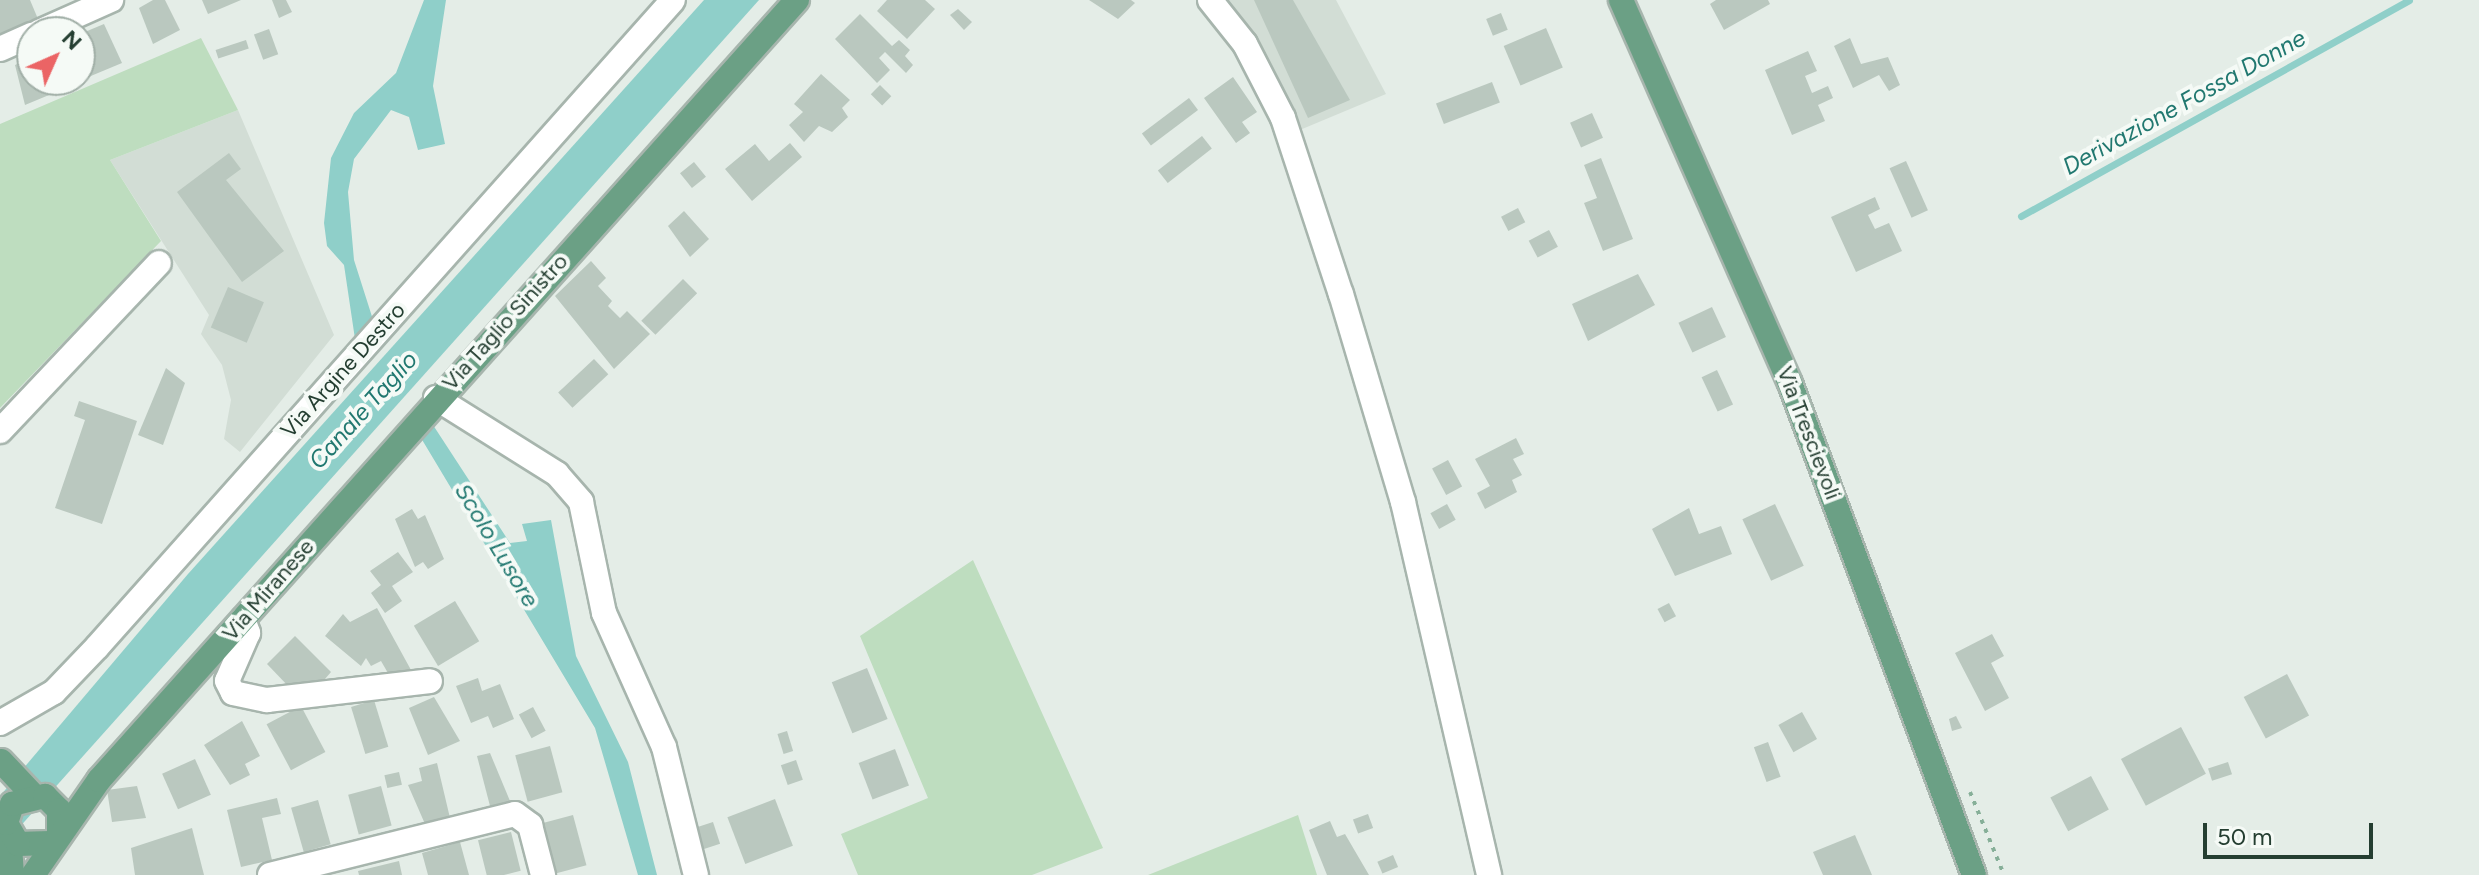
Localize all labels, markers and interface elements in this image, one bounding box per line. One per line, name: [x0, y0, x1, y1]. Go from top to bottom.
north arrow: [16, 16, 96, 96]
water label: Derivazione Fossa Donne: [2058, 23, 2310, 181]
text: N: [56, 25, 87, 56]
street label: Via Taglio Sinistro: [437, 248, 573, 396]
street label: Via Argine Destro: [275, 297, 411, 443]
water label: Canale Taglio: [303, 345, 423, 475]
street label: Via Trescievoli: [1772, 363, 1846, 503]
water label: Scolo Lusore: [449, 478, 545, 612]
street label: Via Miranese: [217, 534, 319, 646]
scale bar: [2207, 807, 2377, 857]
text: 50 m: [2217, 822, 2273, 851]

